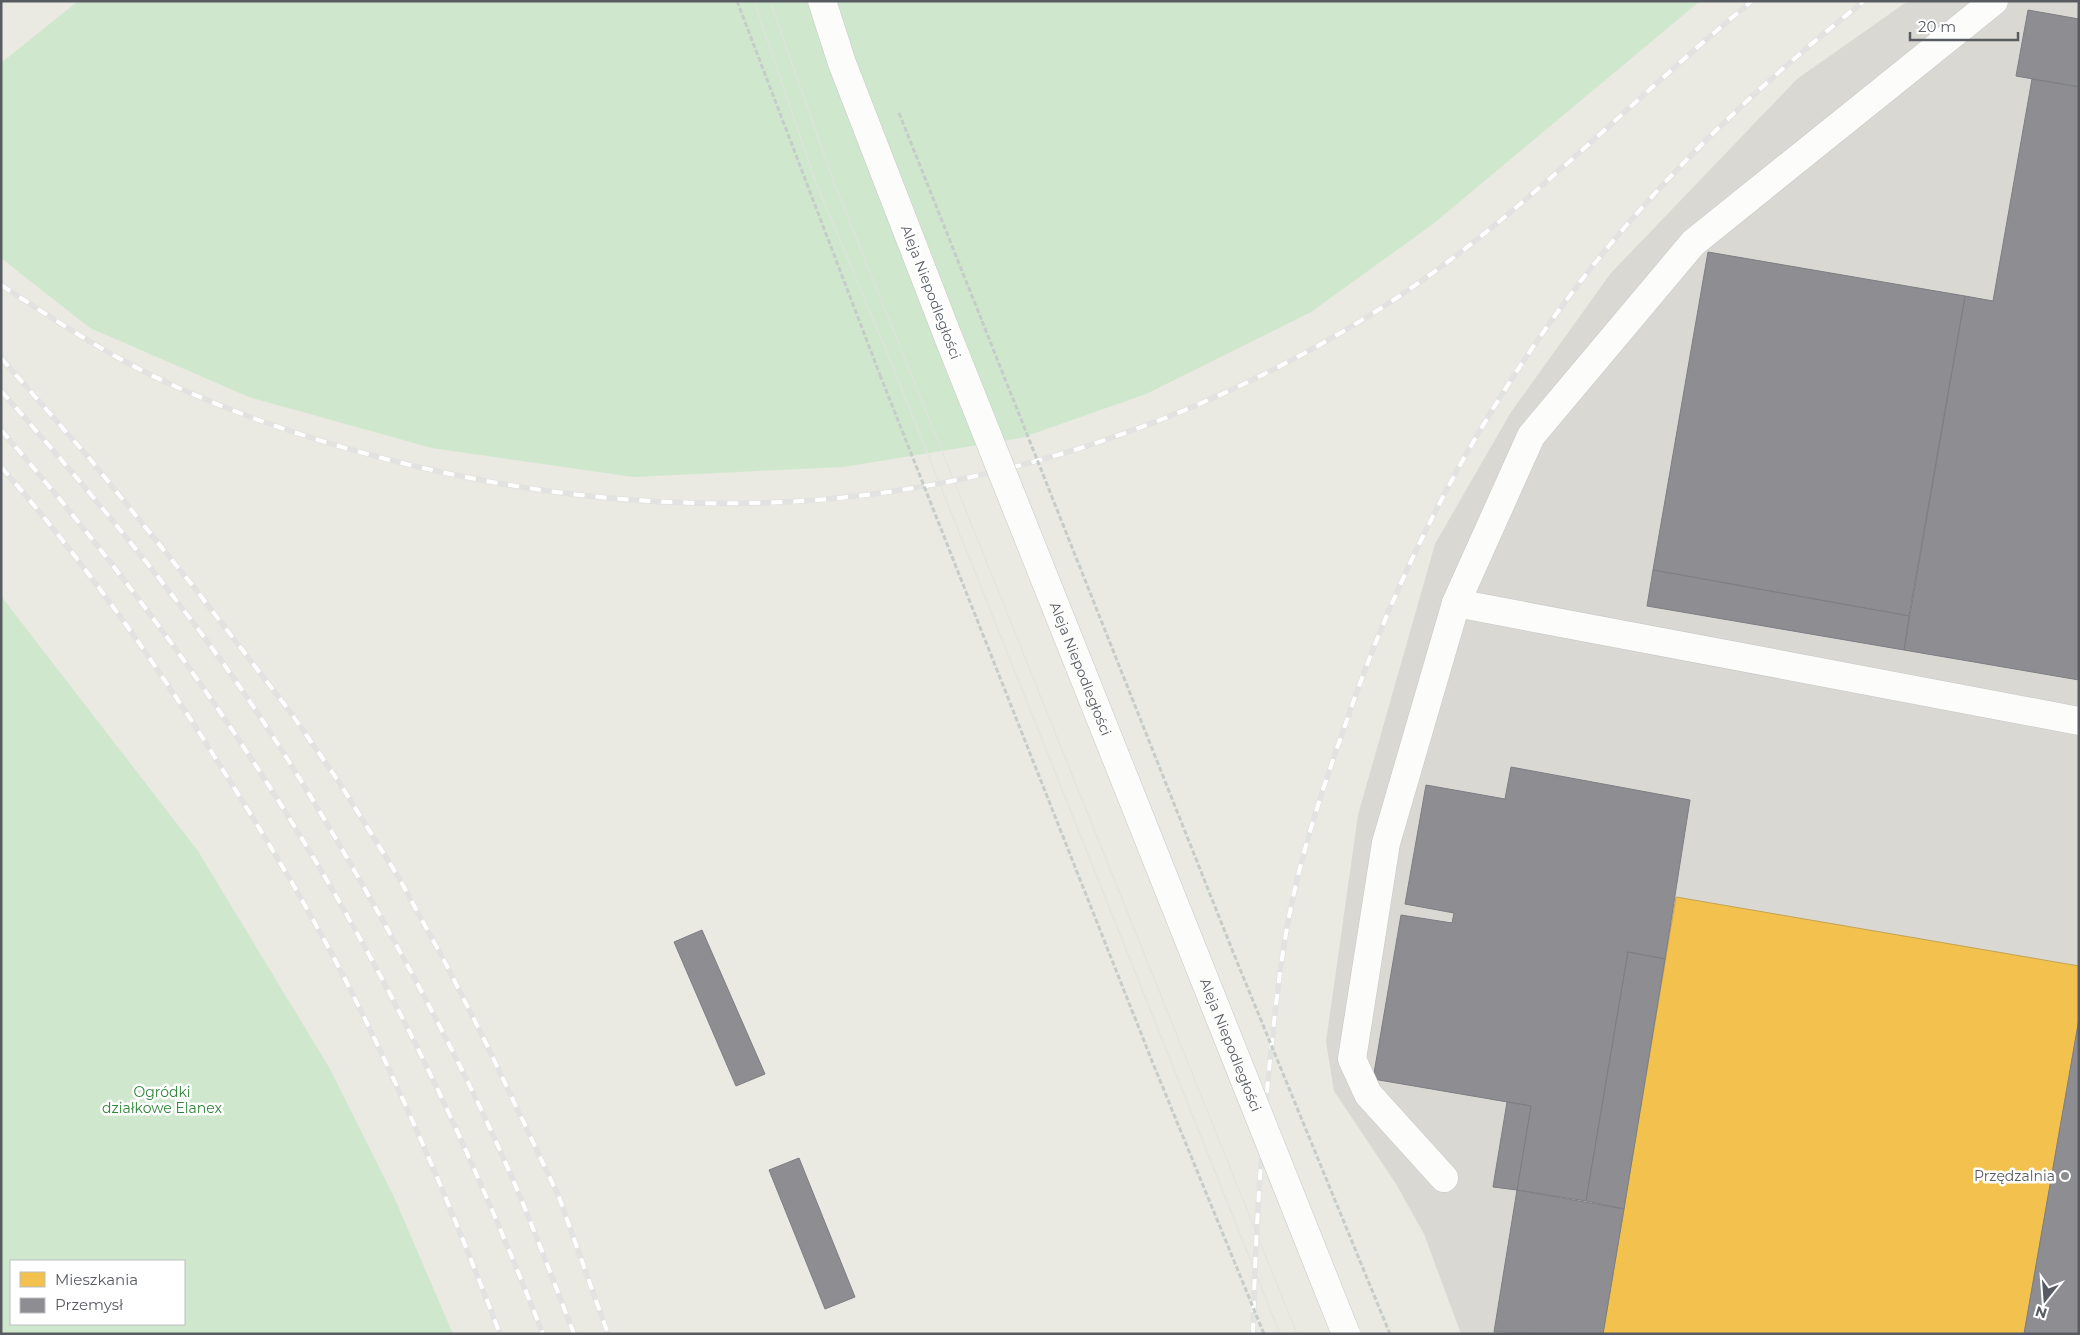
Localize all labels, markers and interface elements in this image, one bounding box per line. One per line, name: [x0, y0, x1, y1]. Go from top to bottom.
scale bar: [1910, 10, 2018, 42]
text: 20 m: [1918, 17, 1956, 36]
street label: Aleja Niepodległości: [897, 222, 965, 362]
street label: Aleja Niepodległości: [1046, 599, 1115, 738]
street label: Aleja Niepodległości: [1196, 975, 1265, 1114]
park label: Ogródki działkowe Elanex: [102, 1083, 223, 1117]
place label: Przędzalnia: [1974, 1167, 2055, 1185]
marker: Przędzalnia: [2059, 1170, 2071, 1182]
legend: [10, 1260, 185, 1325]
text: Mieszkania: [55, 1270, 138, 1289]
north arrow: [2020, 1275, 2070, 1325]
text: Przemysł: [55, 1295, 124, 1314]
text: N: [2033, 1302, 2049, 1323]

